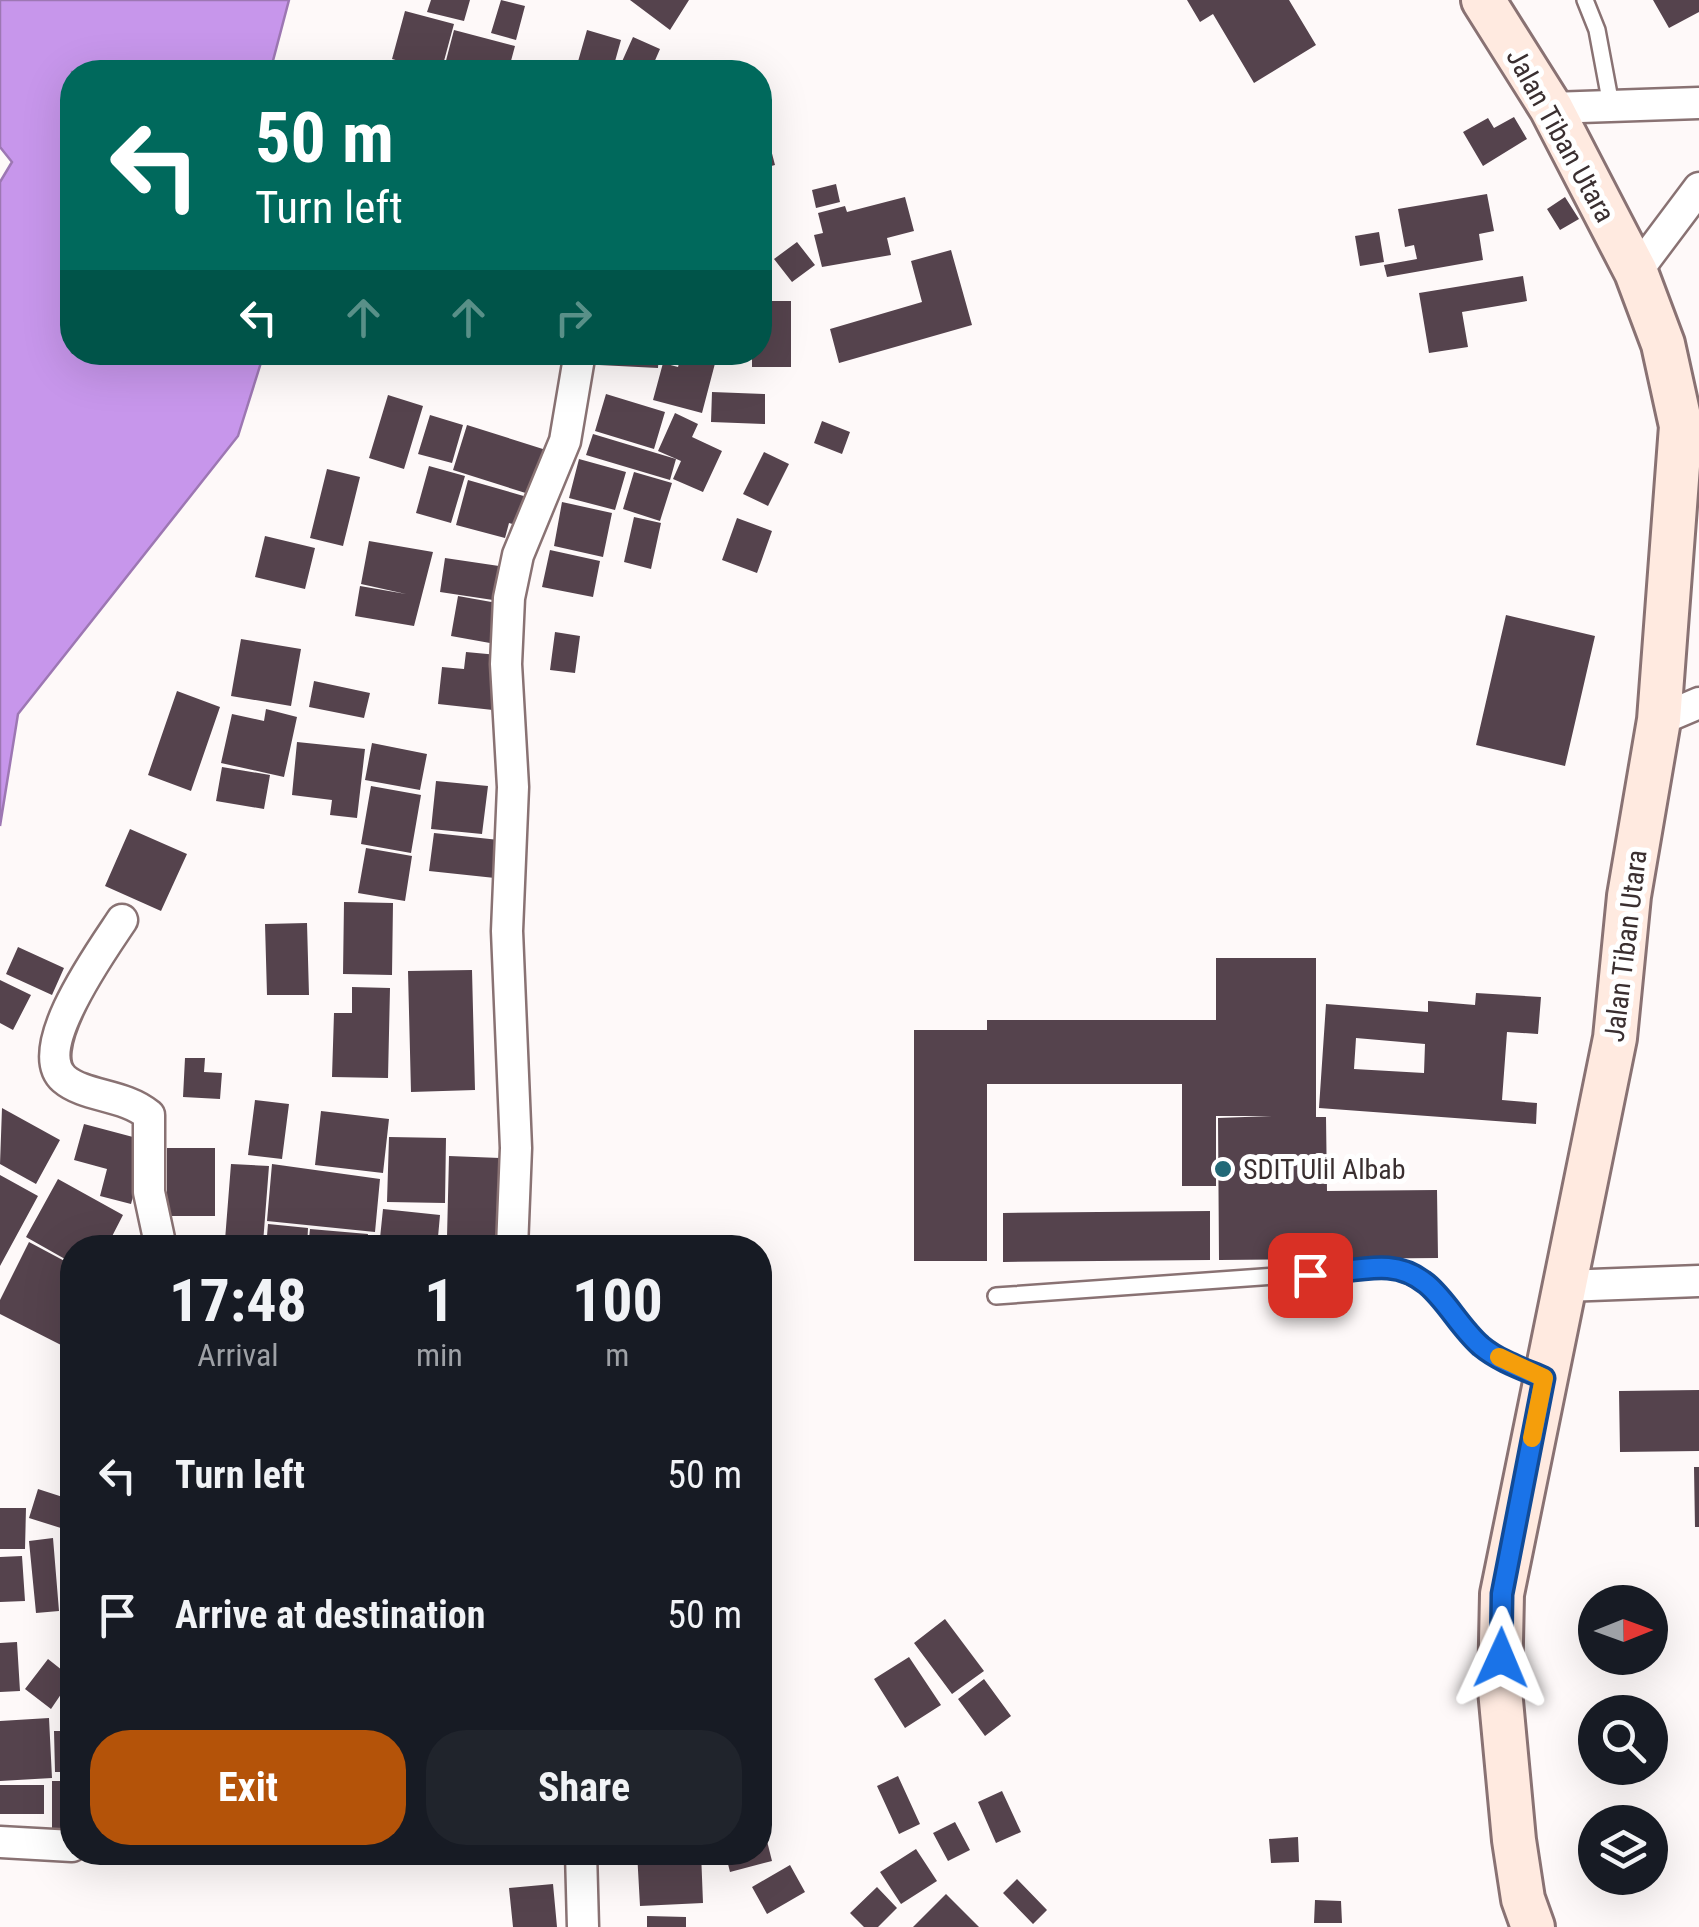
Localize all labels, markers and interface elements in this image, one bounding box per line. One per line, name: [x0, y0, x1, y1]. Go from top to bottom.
street label: Jalan Tiban Utara: [1499, 43, 1622, 228]
text: 50 m: [255, 97, 394, 179]
icon: left: [90, 100, 220, 230]
text: Turn left: [255, 181, 403, 234]
icon: left: [231, 290, 286, 345]
icon: ahead: [336, 290, 391, 345]
icon: ahead: [441, 290, 496, 345]
icon: right: [546, 290, 601, 345]
street label: Jalan Tiban Utara: [1597, 848, 1654, 1044]
place label: SDIT Ulil Albab: [1243, 1153, 1406, 1186]
marker: SDIT Ulil Albab: [1212, 1158, 1234, 1180]
pin: [1268, 1233, 1353, 1318]
icon: arrive: [1283, 1248, 1338, 1303]
text: 17:48: [169, 1265, 307, 1336]
text: 1: [424, 1265, 455, 1336]
text: 100: [572, 1265, 663, 1336]
text: Arrival: [197, 1336, 279, 1374]
text: min: [416, 1336, 463, 1374]
text: m: [605, 1336, 629, 1374]
icon: left: [90, 1448, 145, 1503]
text: Turn left: [175, 1453, 305, 1497]
text: 50 m: [667, 1453, 742, 1497]
north arrow: [1578, 1585, 1668, 1675]
map controls: [1578, 1585, 1668, 1895]
icon: arrive: [90, 1588, 145, 1643]
text: Arrive at destination: [175, 1593, 485, 1637]
text: 50 m: [667, 1593, 742, 1637]
position arrow: [1449, 1606, 1553, 1710]
button: search: [1578, 1695, 1668, 1785]
button: Exit: [90, 1730, 406, 1845]
button: Share: [426, 1730, 742, 1845]
button: layers: [1578, 1805, 1668, 1895]

